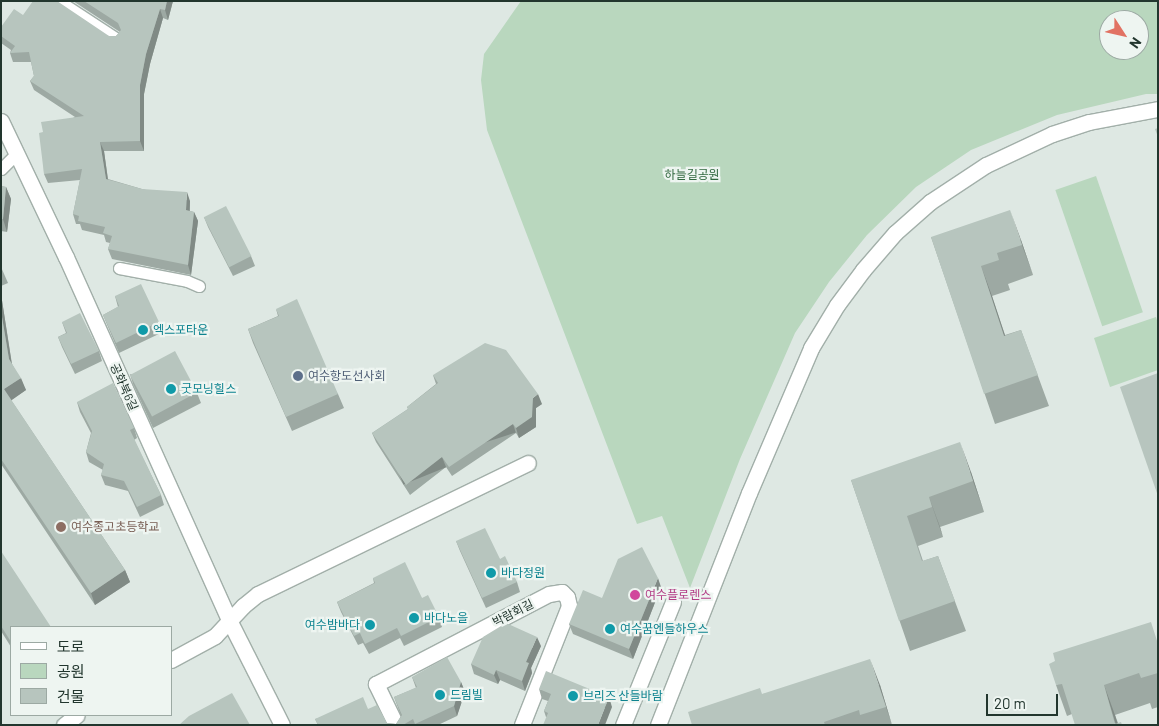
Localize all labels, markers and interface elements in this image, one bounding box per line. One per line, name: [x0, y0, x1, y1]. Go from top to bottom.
north arrow: [1099, 10, 1149, 60]
text: N: [1126, 35, 1146, 52]
park label: 하늘길공원: [664, 168, 720, 182]
place label: 엑스포타운: [153, 323, 208, 337]
marker: 엑스포타운: [137, 324, 149, 336]
street label: 공화북6길: [107, 361, 141, 413]
place label: 여수항도선사회: [308, 369, 385, 383]
marker: 여수항도선사회: [292, 370, 304, 382]
place label: 굿모닝힐스: [181, 382, 236, 396]
marker: 굿모닝힐스: [165, 383, 177, 395]
place label: 여수종고초등학교: [71, 520, 159, 534]
marker: 여수종고초등학교: [55, 521, 67, 533]
place label: 바다정원: [501, 566, 545, 580]
marker: 바다정원: [485, 567, 497, 579]
place label: 여수플로렌스: [645, 588, 711, 602]
marker: 여수플로렌스: [629, 589, 641, 601]
street label: 박람회길: [490, 597, 536, 629]
place label: 바다노을: [424, 611, 468, 625]
marker: 바다노을: [408, 612, 420, 624]
place label: 여수밤바다: [305, 618, 360, 632]
marker: 여수밤바다: [364, 619, 376, 631]
place label: 여수꿈엔들하우스: [620, 622, 708, 636]
marker: 여수꿈엔들하우스: [604, 623, 616, 635]
legend: [10, 626, 172, 716]
text: 도로: [57, 637, 85, 655]
text: 공원: [57, 662, 85, 680]
scale bar: [989, 684, 1062, 716]
text: 건물: [57, 687, 85, 705]
place label: 드림빌: [450, 688, 483, 702]
marker: 드림빌: [434, 689, 446, 701]
place label: 브리즈 산들바람: [583, 689, 663, 703]
marker: 브리즈 산들바람: [567, 690, 579, 702]
text: 20 m: [994, 694, 1026, 712]

